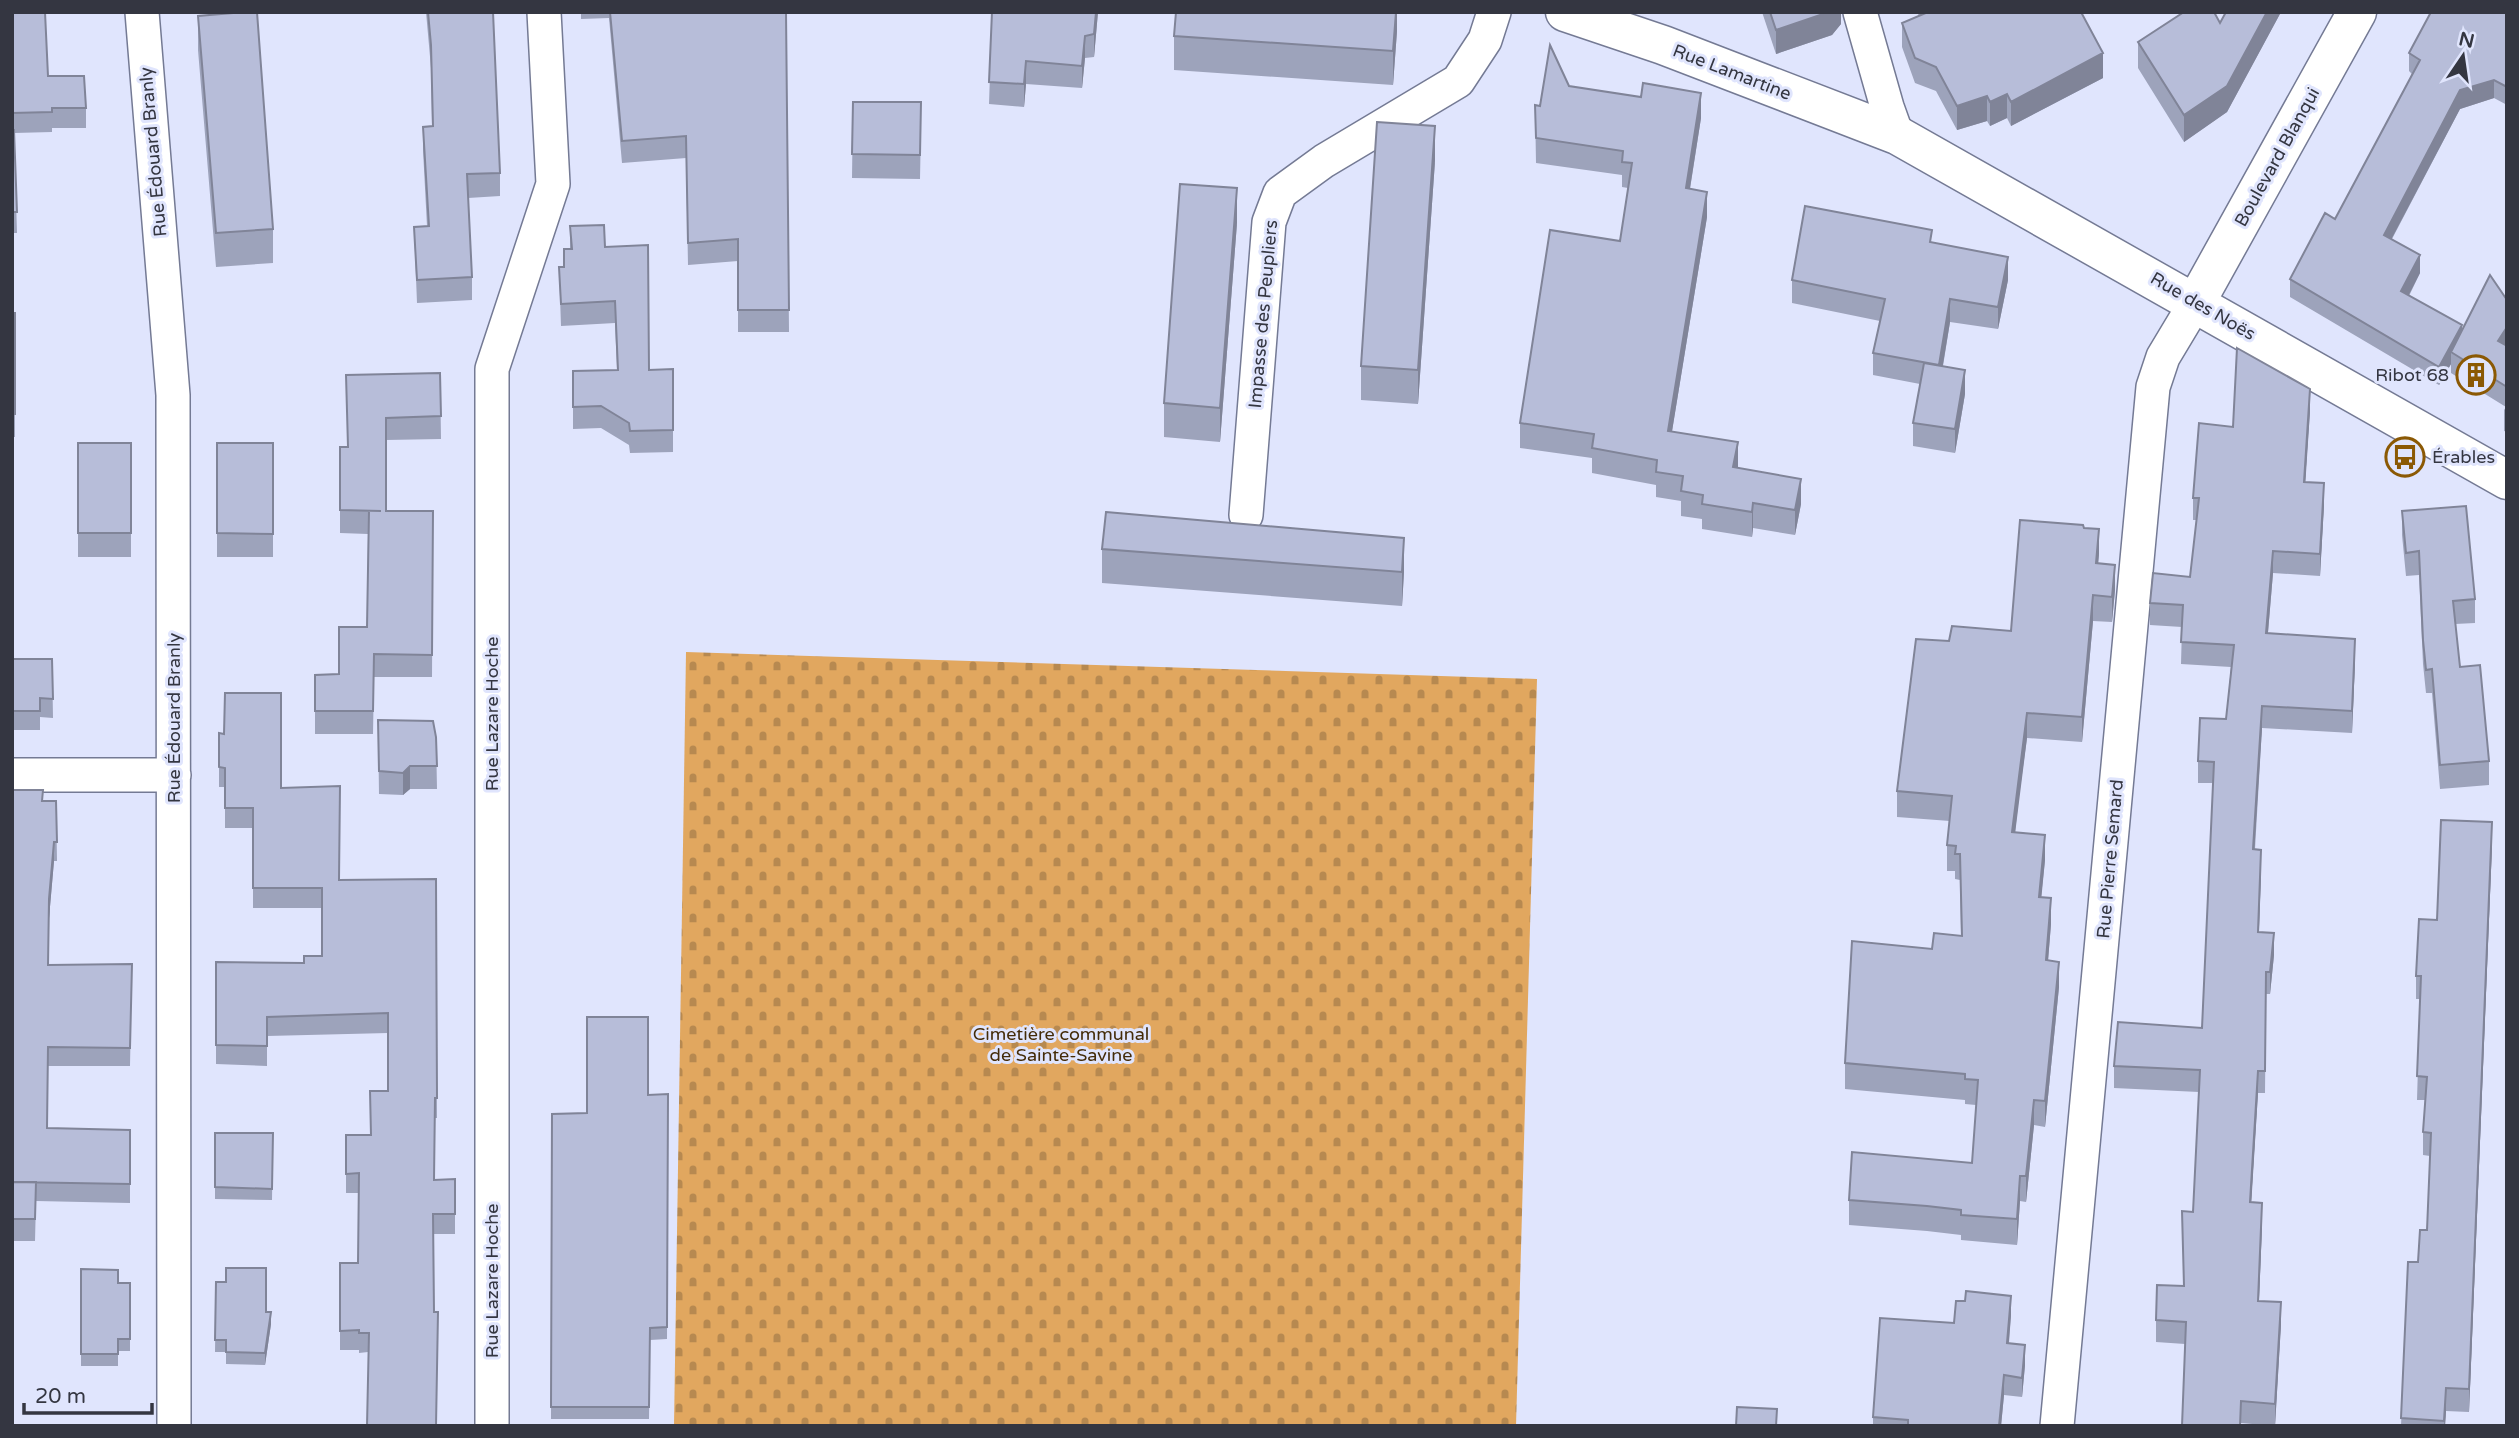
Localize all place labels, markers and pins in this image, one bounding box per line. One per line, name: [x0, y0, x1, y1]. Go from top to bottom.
building icon: Ribot 68: [2455, 354, 2497, 396]
place label: Ribot 68: [2375, 364, 2449, 386]
bus stop icon: Érables: [2384, 436, 2426, 478]
place label: Érables: [2432, 446, 2495, 468]

